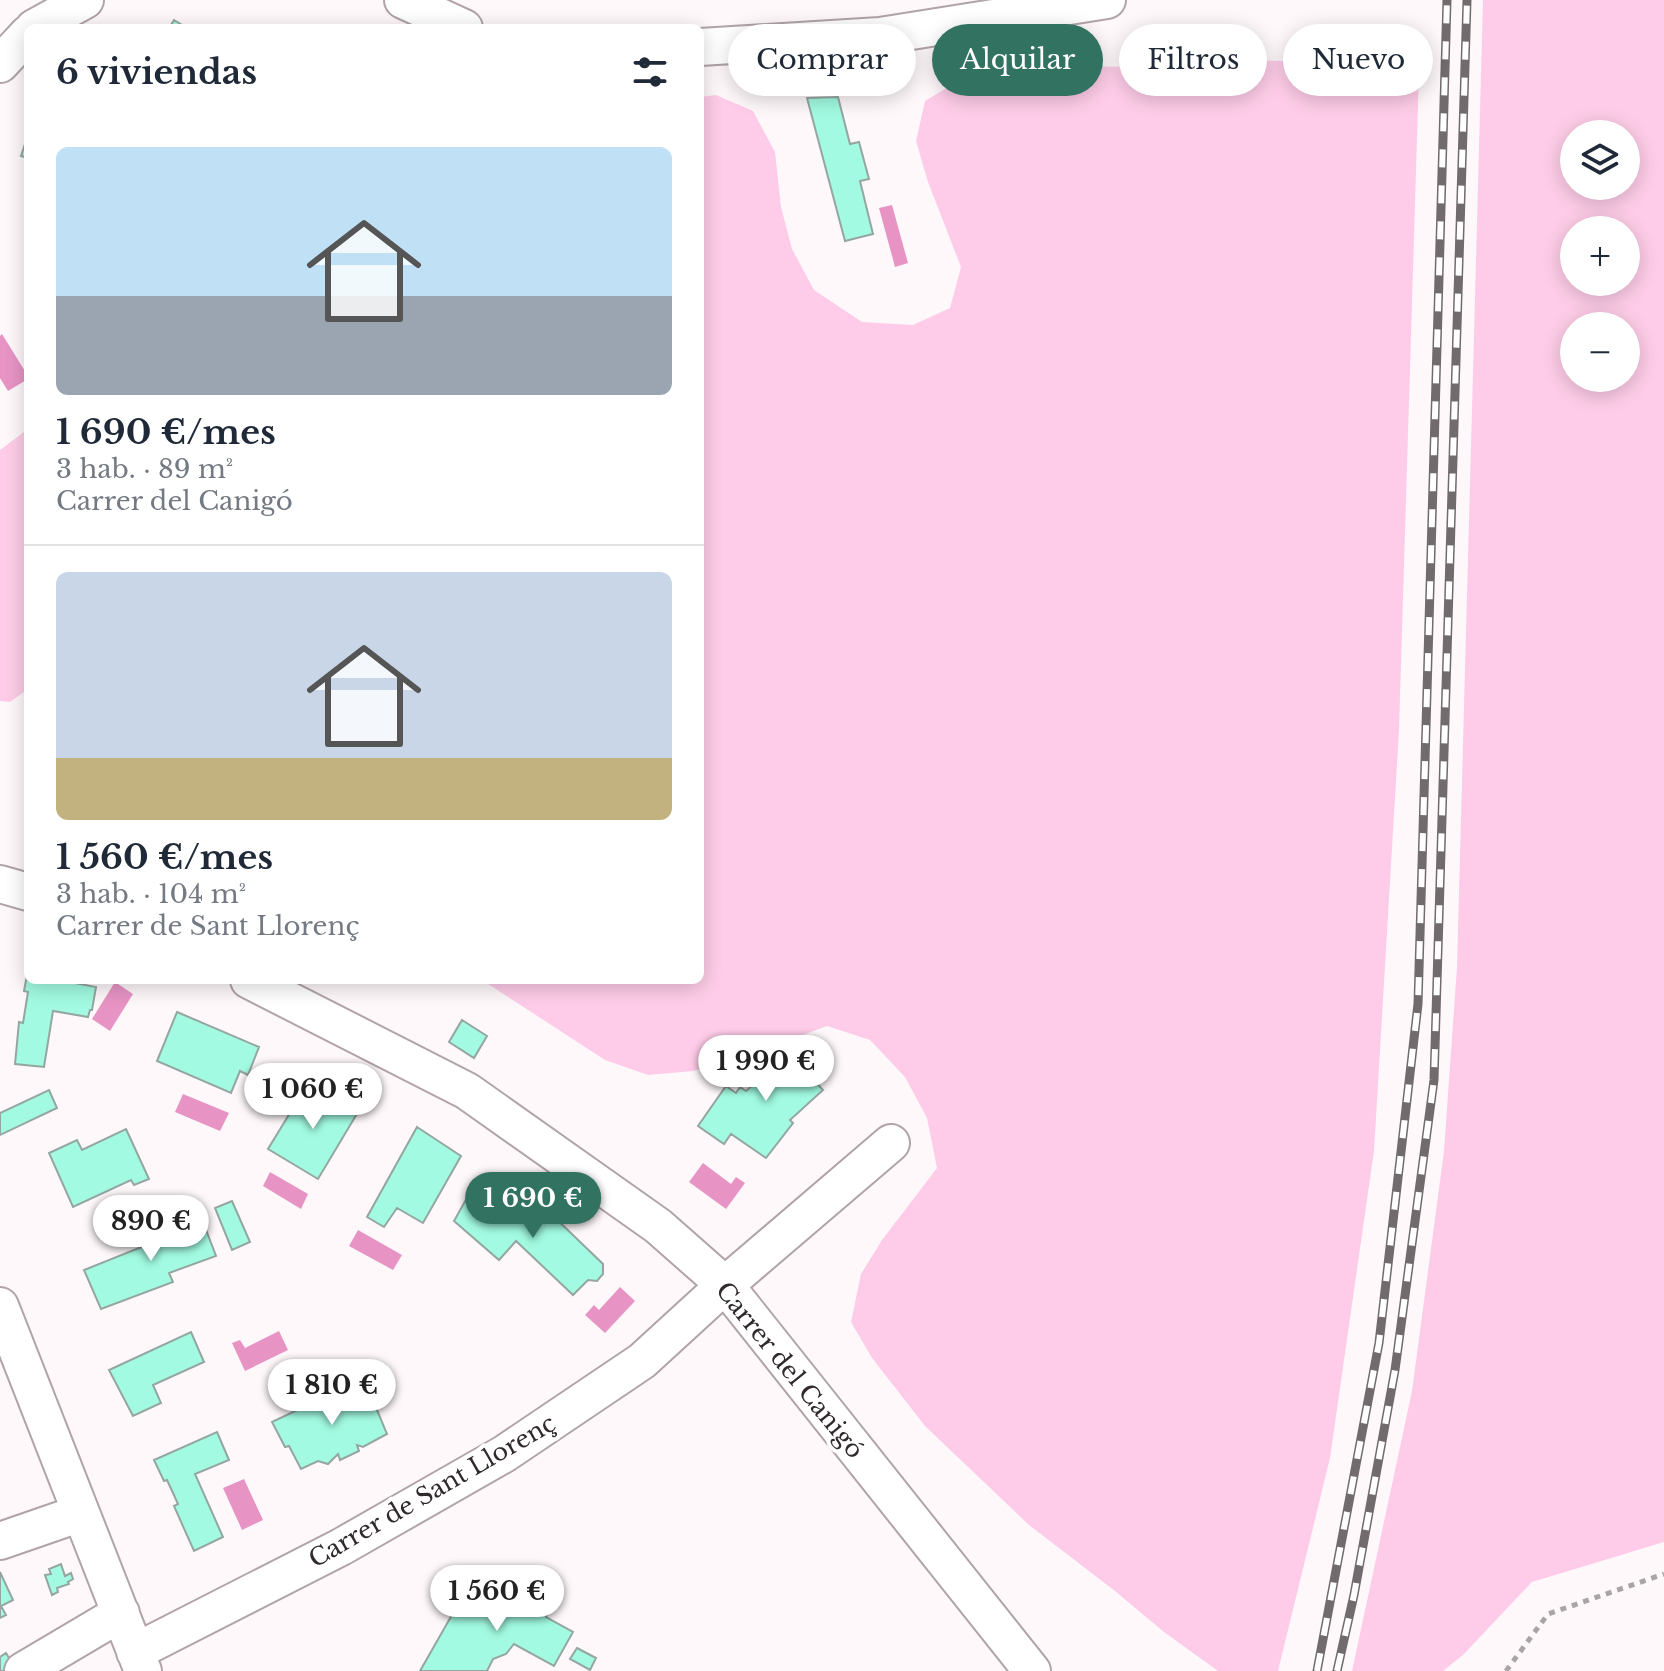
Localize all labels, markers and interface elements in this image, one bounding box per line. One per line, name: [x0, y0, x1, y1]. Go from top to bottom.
chip: Comprar: [728, 24, 916, 96]
chip: Alquilar: [932, 24, 1103, 96]
chip: Filtros: [1119, 24, 1267, 96]
chip: Nuevo: [1283, 24, 1433, 96]
icon: filters: [628, 50, 672, 94]
text: 6 viviendas: [56, 51, 257, 93]
map controls: [1560, 120, 1640, 392]
button: layers: [1560, 120, 1640, 200]
icon: home: [292, 199, 436, 343]
button: +: [1560, 216, 1640, 296]
button: −: [1560, 312, 1640, 392]
text: 1 690 €/mes: [56, 411, 276, 453]
text: 3 hab. · 89 m²: [56, 453, 233, 485]
text: Carrer del Canigó: [56, 485, 293, 517]
icon: home: [292, 624, 436, 768]
text: 1 560 €/mes: [56, 836, 273, 878]
text: 3 hab. · 104 m²: [56, 878, 246, 910]
text: Carrer de Sant Llorenç: [56, 910, 359, 942]
pin: 1 990 €: [692, 1035, 840, 1103]
text: 1 990 €: [716, 1045, 816, 1077]
pin: 1 060 €: [239, 1063, 387, 1131]
text: 1 060 €: [262, 1073, 364, 1105]
pin: 1 690 €: [459, 1172, 607, 1240]
text: 1 690 €: [483, 1182, 583, 1214]
pin: 890 €: [95, 1195, 207, 1263]
text: 890 €: [111, 1205, 191, 1237]
street label: Carrer del Canigó: [710, 1276, 870, 1464]
pin: 1 810 €: [258, 1359, 406, 1427]
text: 1 810 €: [286, 1369, 378, 1401]
street label: Carrer de Sant Llorenç: [303, 1408, 561, 1574]
pin: 1 560 €: [423, 1565, 571, 1633]
text: 1 560 €: [448, 1575, 546, 1607]

